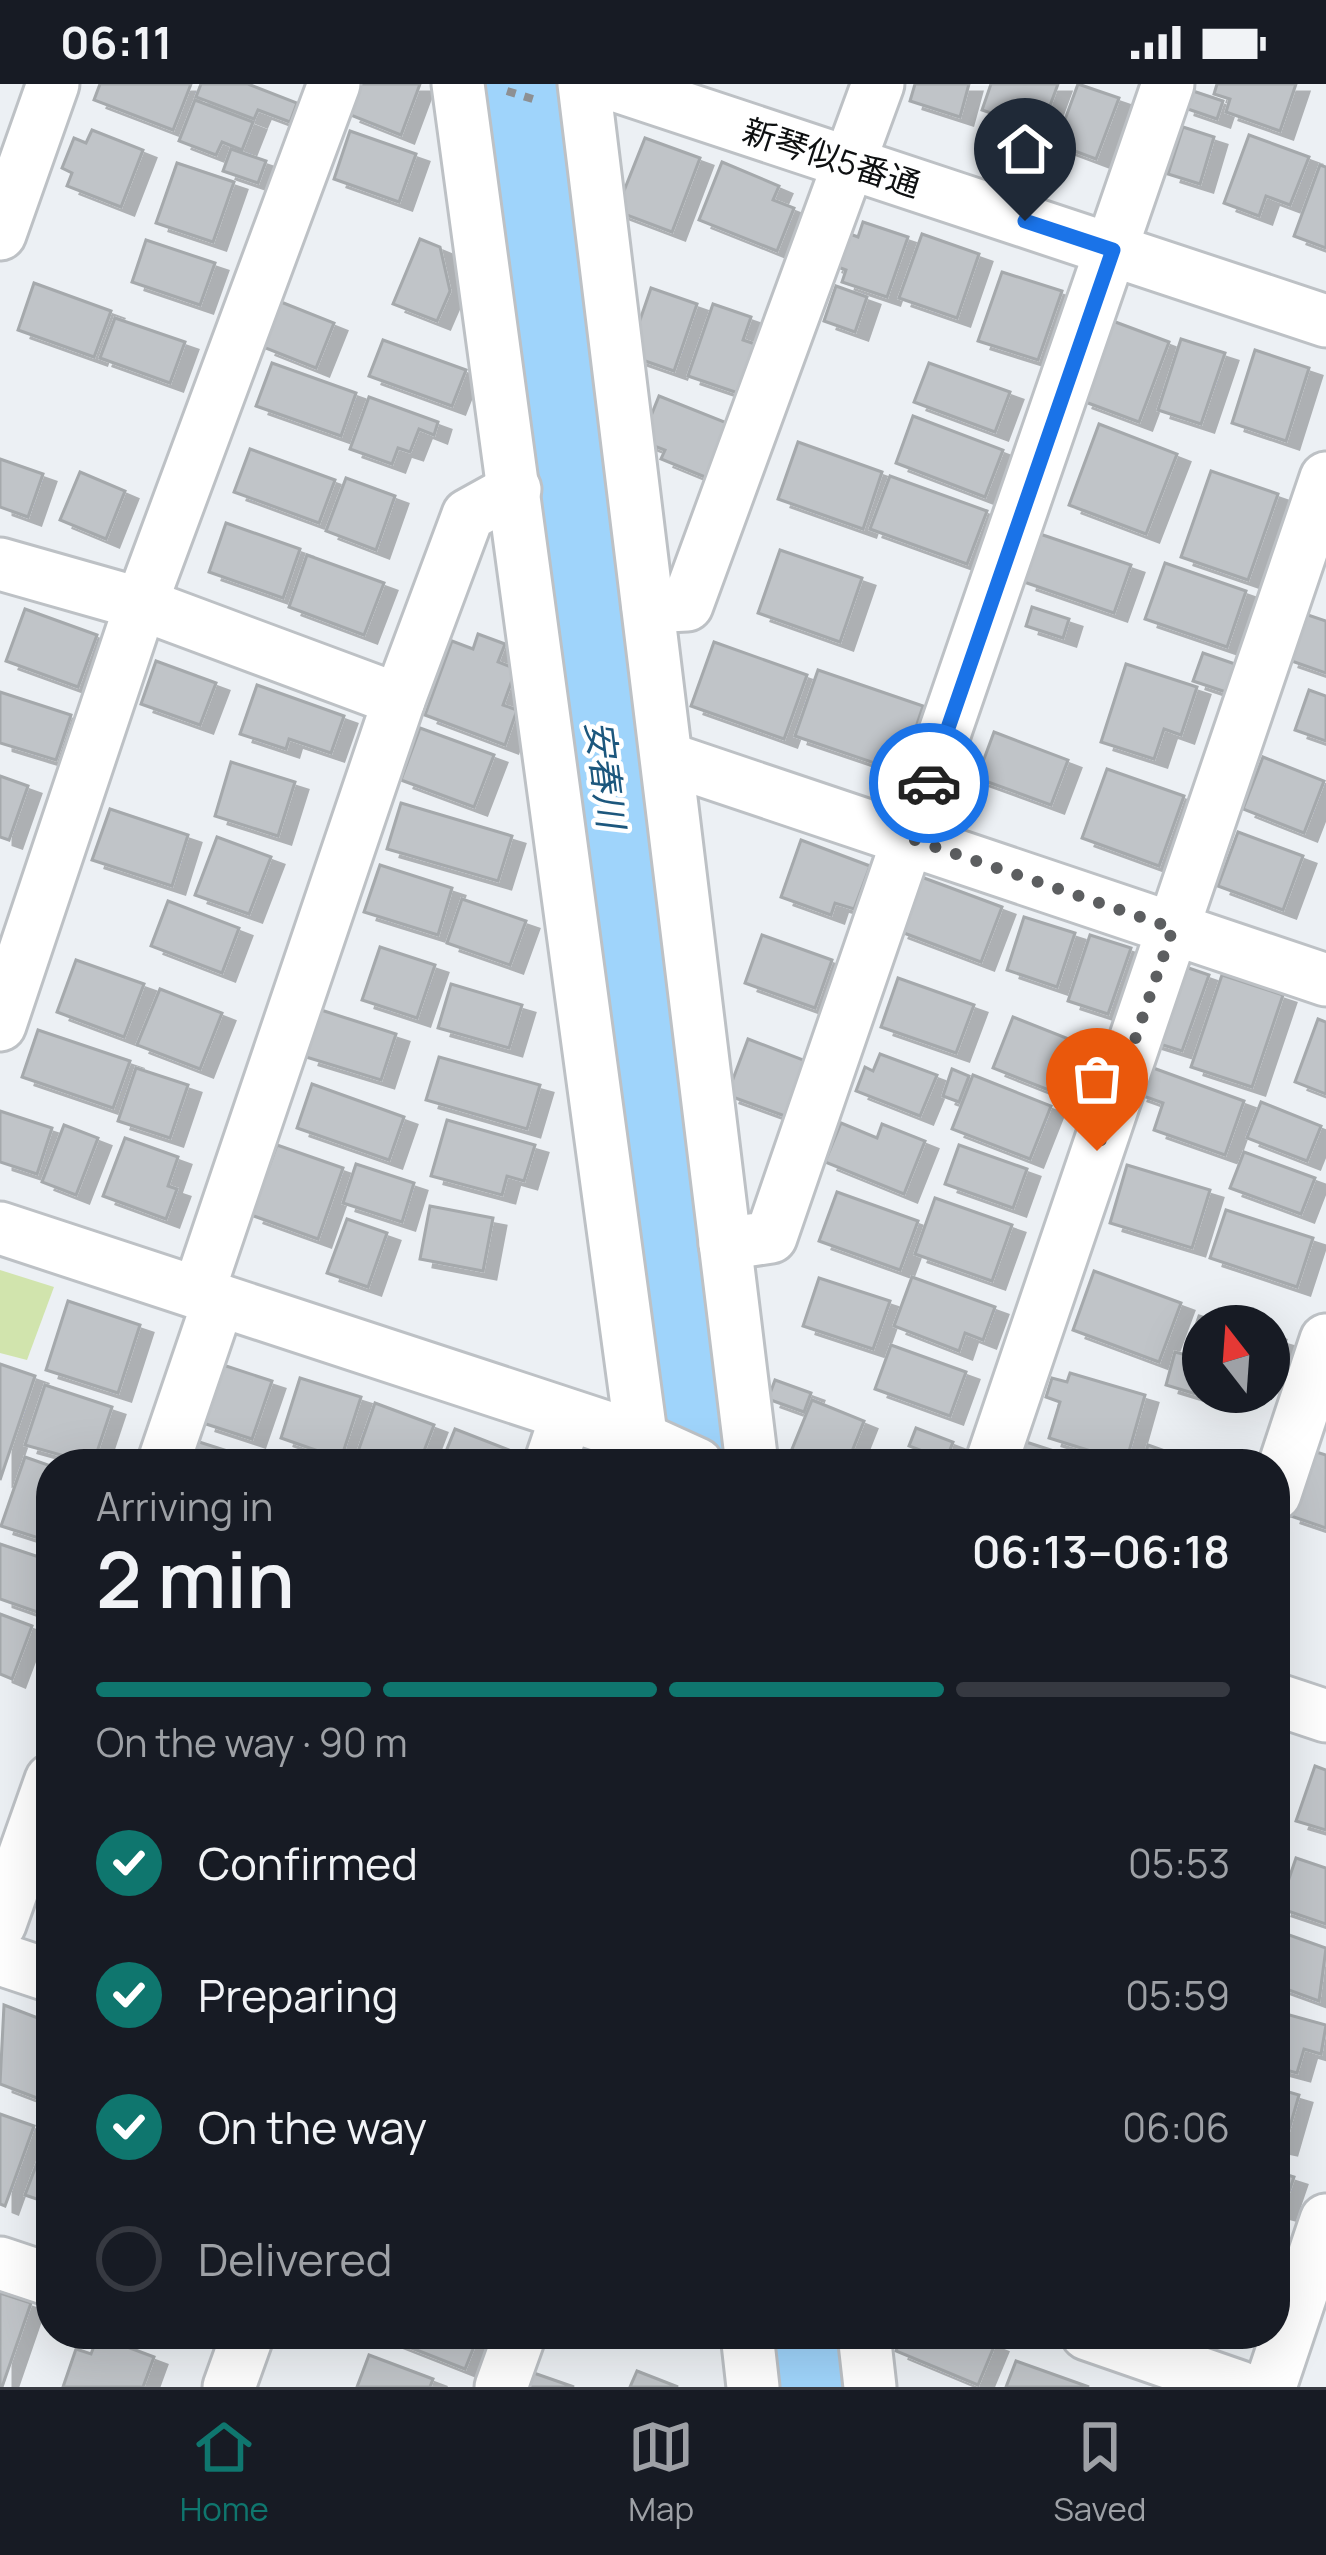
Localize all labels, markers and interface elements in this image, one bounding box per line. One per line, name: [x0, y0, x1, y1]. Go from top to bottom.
text: 06:11: [60, 11, 172, 73]
pin: [974, 98, 1076, 221]
street label: 新琴似5番通: [738, 107, 926, 207]
icon: home: [992, 116, 1058, 182]
water label: 安春川: [575, 717, 637, 835]
courier: [869, 723, 989, 843]
icon: car: [896, 750, 962, 816]
pin: [1046, 1028, 1148, 1151]
icon: bag: [1064, 1046, 1130, 1112]
north arrow: [1182, 1305, 1290, 1413]
map controls: [1182, 1305, 1290, 1413]
text: Arriving in: [96, 1479, 273, 1533]
text: 06:13–06:18: [972, 1520, 1230, 1582]
text: 2 min: [96, 1525, 295, 1631]
text: On the way · 90 m: [96, 1715, 408, 1769]
icon: check: [96, 1830, 162, 1896]
text: Confirmed: [198, 1832, 418, 1894]
text: 05:53: [1128, 1836, 1230, 1890]
icon: check: [96, 1962, 162, 2028]
text: Preparing: [198, 1964, 398, 2026]
text: 05:59: [1125, 1968, 1230, 2022]
icon: check: [96, 2094, 162, 2160]
text: On the way: [198, 2096, 427, 2158]
text: 06:06: [1122, 2100, 1230, 2154]
text: Delivered: [198, 2228, 393, 2290]
tab: Home: [180, 2414, 269, 2531]
tab: Map: [628, 2414, 694, 2531]
tab: Saved: [1053, 2414, 1146, 2531]

